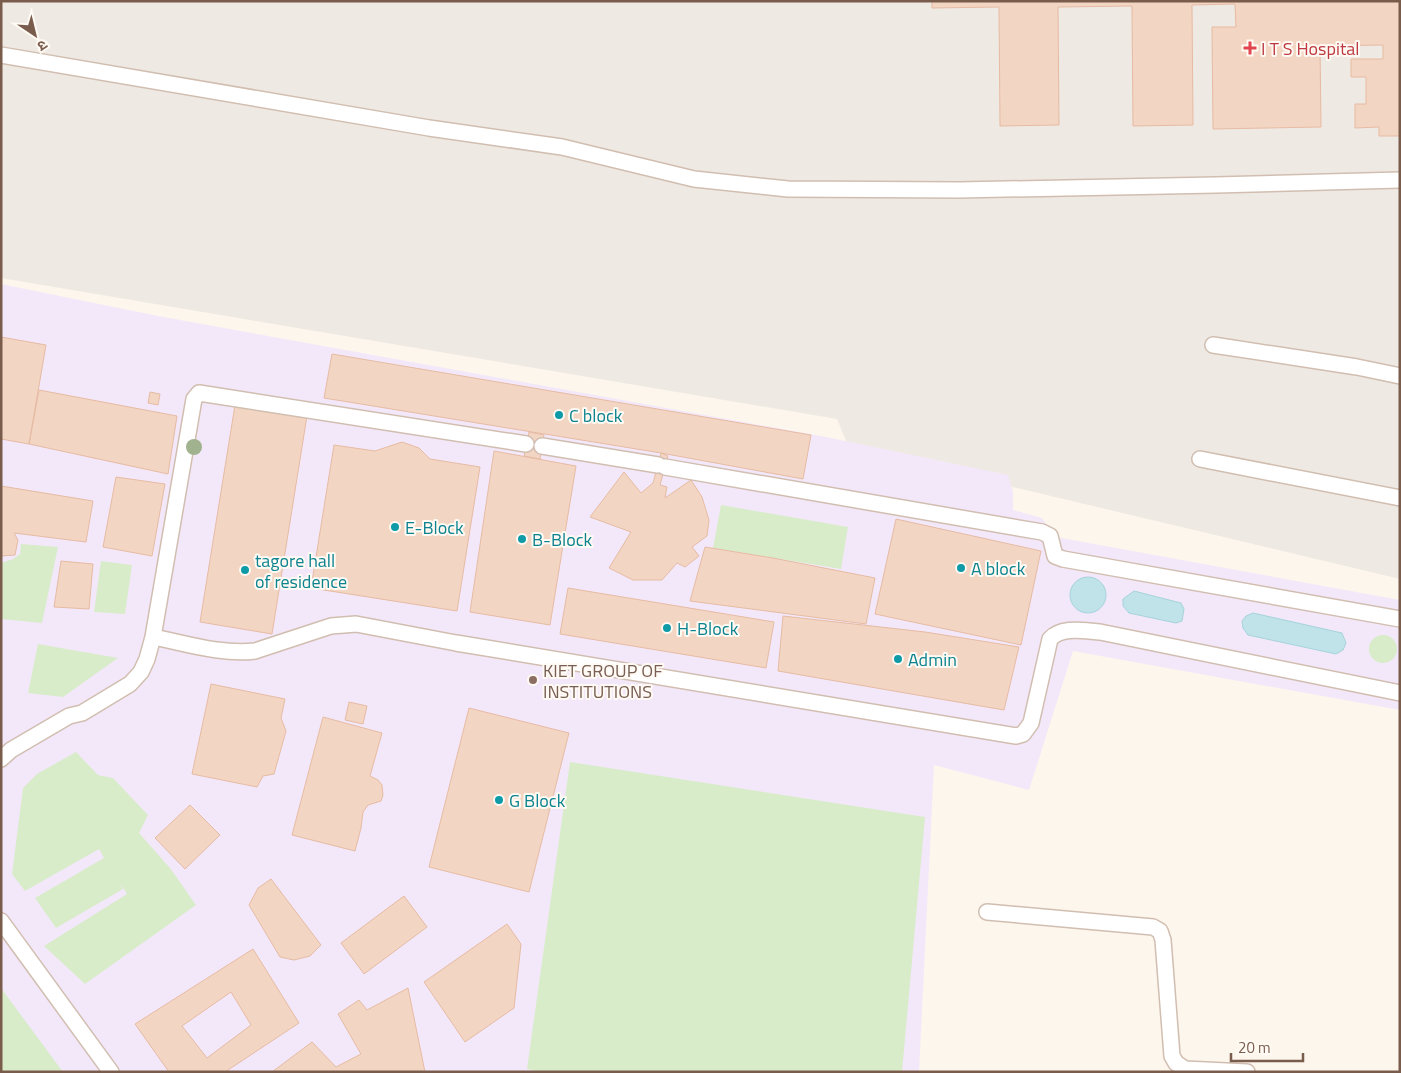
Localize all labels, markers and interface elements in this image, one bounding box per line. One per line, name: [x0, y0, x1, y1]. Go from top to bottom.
north arrow: [10, 10, 60, 60]
text: उ: [33, 35, 52, 57]
place label: I T S Hospital: [1261, 35, 1359, 62]
marker: I T S Hospital: [1243, 41, 1257, 55]
place label: C block: [569, 402, 623, 429]
marker: C block: [553, 409, 565, 421]
place label: E-Block: [405, 514, 464, 541]
marker: E-Block: [389, 521, 401, 533]
place label: B-Block: [532, 526, 593, 553]
marker: B-Block: [516, 533, 528, 545]
place label: tagore hall of residence: [255, 547, 347, 595]
place label: A block: [971, 555, 1026, 582]
marker: A block: [955, 562, 967, 574]
marker: tagore hall of residence: [239, 564, 251, 576]
place label: H-Block: [677, 615, 739, 642]
marker: H-Block: [661, 622, 673, 634]
place label: Admin: [908, 646, 957, 673]
marker: Admin: [892, 653, 904, 665]
place label: KIET GROUP OF INSTITUTIONS: [543, 657, 663, 705]
marker: KIET GROUP OF INSTITUTIONS: [527, 674, 539, 686]
place label: G Block: [509, 787, 566, 814]
marker: G Block: [493, 794, 505, 806]
scale bar: [1231, 1030, 1304, 1062]
text: 20 m: [1238, 1036, 1271, 1059]

